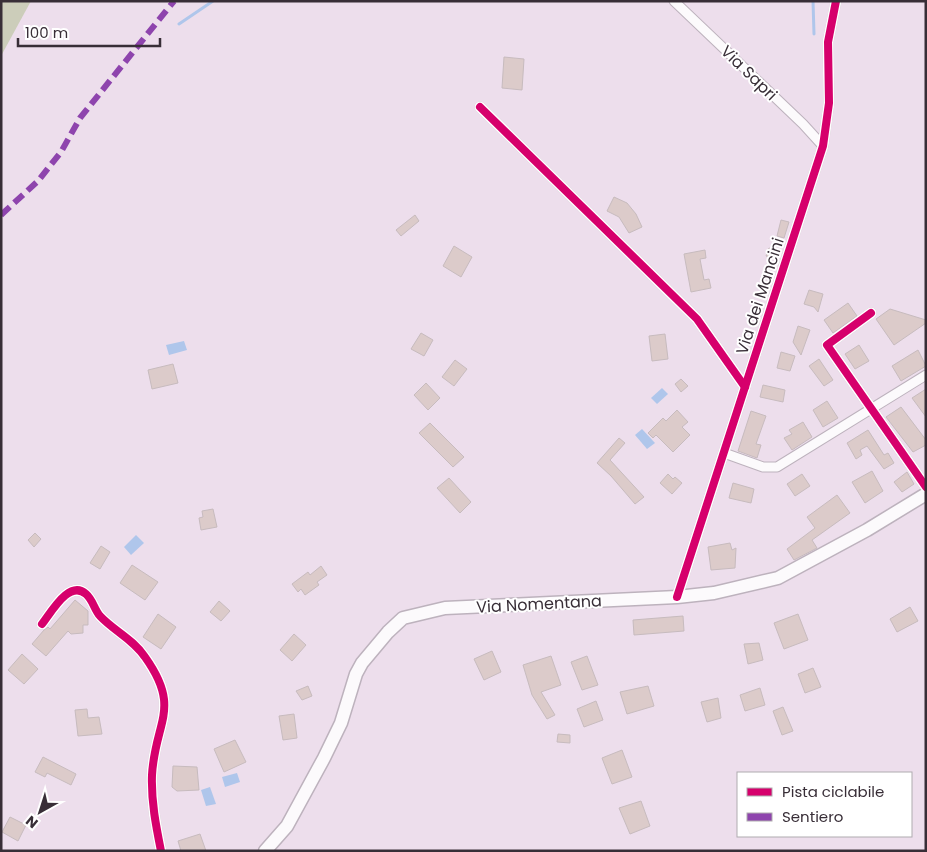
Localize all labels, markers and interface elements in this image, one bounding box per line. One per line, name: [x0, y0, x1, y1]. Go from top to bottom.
scale bar: [18, 15, 160, 47]
text: 100 m: [25, 22, 68, 43]
street label: Via Sapri: [716, 40, 782, 106]
street label: Via dei Mancini: [730, 235, 790, 357]
street label: Via Nomentana: [476, 589, 602, 619]
legend: [737, 772, 912, 837]
text: Pista ciclabile: [782, 781, 884, 802]
north arrow: [15, 787, 65, 837]
text: Sentiero: [782, 806, 843, 827]
text: N: [21, 811, 42, 833]

